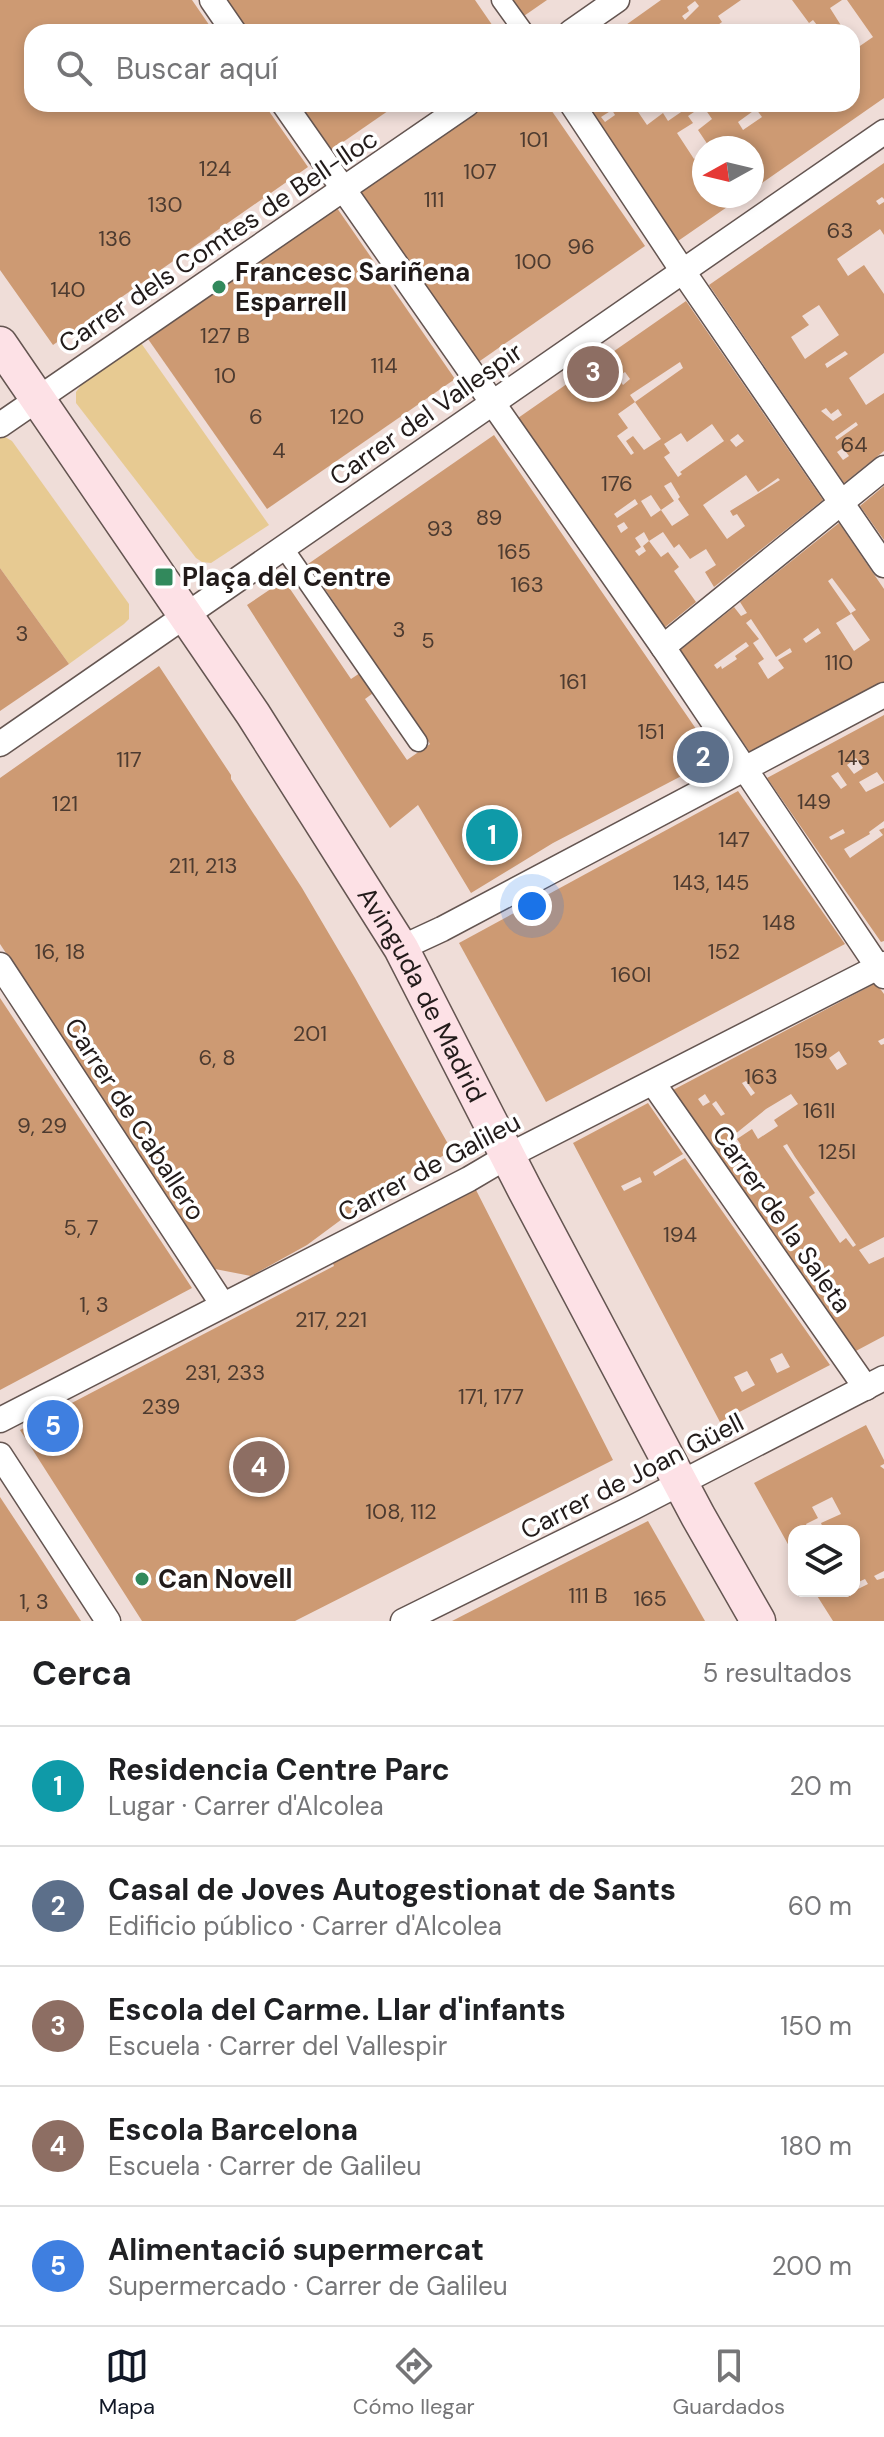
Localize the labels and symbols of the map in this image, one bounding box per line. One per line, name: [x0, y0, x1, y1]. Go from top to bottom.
street label: Carrer dels Comtes de Bell-lloc: [52, 121, 384, 361]
house number: 101: [520, 125, 548, 154]
north arrow: [692, 136, 764, 208]
house number: 124: [199, 154, 231, 183]
house number: 107: [463, 157, 497, 186]
house number: 111: [424, 185, 444, 214]
house number: 130: [148, 190, 182, 219]
house number: 63: [827, 216, 853, 245]
house number: 136: [98, 224, 132, 253]
house number: 96: [567, 232, 595, 261]
house number: 100: [515, 247, 551, 276]
place label: Francesc Sariñena Esparrell: [235, 255, 470, 319]
house number: 140: [50, 275, 86, 304]
marker: Francesc Sariñena Esparrell: [210, 278, 228, 296]
house number: 127 B: [200, 321, 250, 350]
street label: Carrer del Vallespir: [323, 335, 529, 493]
pin: 3: [567, 342, 619, 402]
house number: 114: [370, 351, 398, 380]
house number: 10: [214, 361, 236, 390]
house number: 6: [249, 402, 263, 431]
house number: 120: [330, 402, 364, 431]
house number: 64: [840, 430, 868, 459]
house number: 4: [272, 436, 286, 465]
house number: 176: [601, 469, 633, 498]
house number: 89: [476, 503, 502, 532]
house number: 93: [427, 514, 453, 543]
house number: 165: [497, 537, 531, 566]
place label: Plaça del Centre: [182, 560, 391, 594]
marker: Plaça del Centre: [153, 566, 175, 588]
house number: 163: [510, 570, 544, 599]
house number: 3: [392, 615, 406, 644]
house number: 3: [15, 619, 29, 648]
house number: 5: [421, 626, 435, 655]
house number: 110: [825, 648, 853, 677]
house number: 161: [559, 667, 587, 696]
house number: 151: [637, 717, 665, 746]
pin: 2: [677, 727, 729, 787]
house number: 143: [837, 743, 871, 772]
house number: 117: [116, 745, 142, 774]
house number: 149: [797, 787, 831, 816]
house number: 121: [52, 789, 78, 818]
pin: 1: [466, 805, 518, 865]
house number: 147: [718, 825, 750, 854]
house number: 211, 213: [169, 851, 237, 880]
house number: 143, 145: [673, 868, 749, 897]
street label: Avinguda de Madrid: [350, 880, 494, 1108]
your location: [512, 886, 552, 926]
house number: 148: [762, 908, 796, 937]
house number: 16, 18: [35, 937, 85, 966]
house number: 152: [708, 937, 740, 966]
house number: 160I: [611, 960, 651, 989]
street label: Carrer de Caballero: [57, 1011, 213, 1227]
house number: 201: [293, 1019, 327, 1048]
house number: 159: [794, 1036, 828, 1065]
house number: 6, 8: [198, 1043, 236, 1072]
house number: 163: [744, 1062, 778, 1091]
house number: 161I: [803, 1096, 835, 1125]
street label: Carrer de Galileu: [332, 1105, 526, 1229]
house number: 9, 29: [17, 1111, 67, 1140]
street label: Carrer de la Saleta: [705, 1119, 859, 1319]
house number: 125I: [818, 1137, 856, 1166]
house number: 5, 7: [63, 1213, 99, 1242]
house number: 194: [663, 1220, 697, 1249]
house number: 1, 3: [79, 1290, 109, 1319]
house number: 217, 221: [295, 1305, 367, 1334]
house number: 231, 233: [185, 1358, 265, 1387]
house number: 171, 177: [458, 1382, 524, 1411]
house number: 239: [142, 1392, 180, 1421]
pin: 5: [27, 1396, 79, 1456]
street label: Carrer de Joan Güell: [515, 1405, 749, 1547]
pin: 4: [233, 1437, 285, 1497]
house number: 108, 112: [365, 1497, 437, 1526]
place label: Can Novell: [158, 1562, 292, 1596]
marker: Can Novell: [133, 1570, 151, 1588]
house number: 111 B: [568, 1581, 608, 1610]
house number: 165: [633, 1584, 667, 1613]
house number: 1, 3: [19, 1587, 49, 1616]

